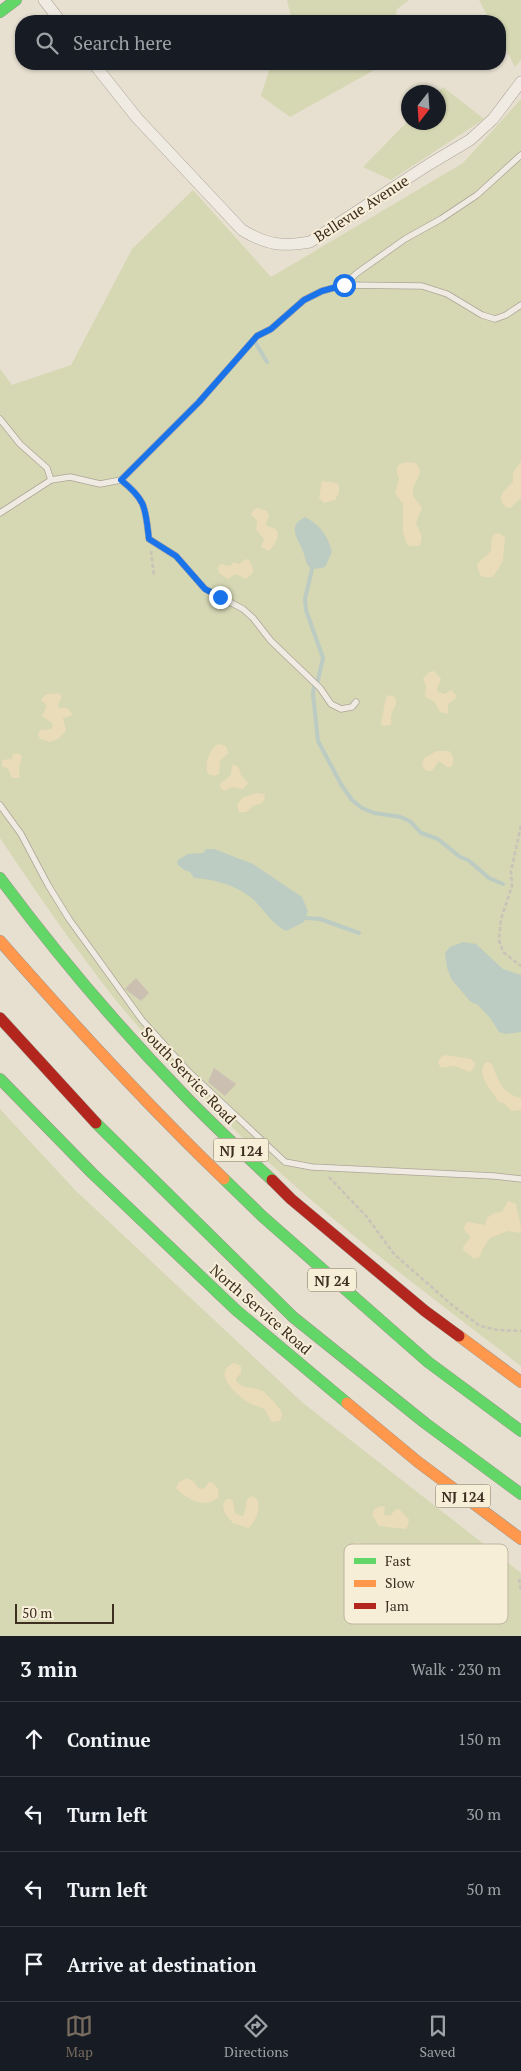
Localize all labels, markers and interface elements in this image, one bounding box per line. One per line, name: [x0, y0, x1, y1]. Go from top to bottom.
search box: [15, 15, 506, 70]
icon: search: [33, 29, 61, 57]
text: Search here: [73, 30, 172, 55]
north arrow: [401, 85, 446, 130]
street label: Bellevue Avenue: [310, 170, 412, 246]
route start: [333, 274, 356, 297]
route end: [209, 586, 232, 609]
street label: South Service Road: [137, 1022, 241, 1128]
road number: NJ 124: [214, 1138, 268, 1162]
street label: North Service Road: [206, 1259, 316, 1359]
road number: NJ 24: [308, 1268, 356, 1292]
road number: NJ 124: [436, 1484, 490, 1508]
legend: [344, 1544, 508, 1624]
text: Fast: [385, 1551, 412, 1570]
text: Slow: [385, 1573, 415, 1592]
text: Jam: [385, 1596, 409, 1615]
scale bar: [15, 1601, 114, 1624]
text: 50 m: [22, 1603, 52, 1622]
text: 3 min: [20, 1655, 77, 1683]
text: Walk · 230 m: [411, 1658, 501, 1680]
icon: ahead: [20, 1725, 48, 1753]
text: Continue: [67, 1727, 151, 1752]
text: 150 m: [458, 1728, 501, 1750]
icon: left: [20, 1800, 48, 1828]
text: Turn left: [67, 1802, 148, 1827]
text: 30 m: [466, 1803, 501, 1825]
icon: left: [20, 1875, 48, 1903]
text: Turn left: [67, 1877, 148, 1902]
text: 50 m: [466, 1878, 501, 1900]
icon: arrive: [20, 1950, 48, 1978]
text: Arrive at destination: [67, 1952, 256, 1977]
tab: Map: [65, 2012, 93, 2061]
tab: Directions: [224, 2012, 289, 2061]
tab: Saved: [419, 2012, 456, 2061]

